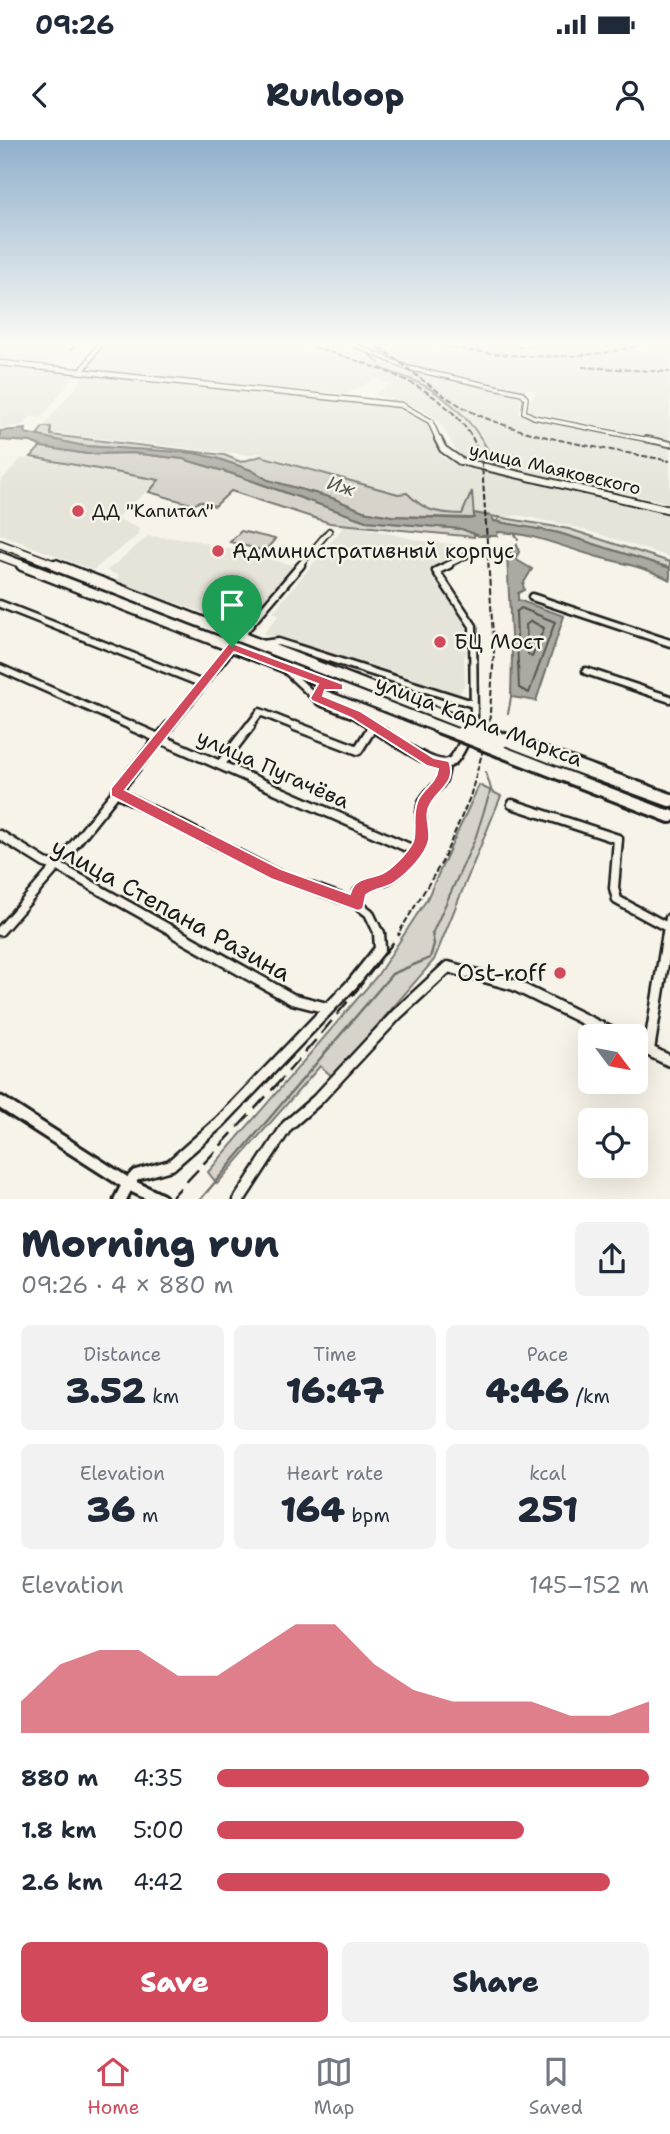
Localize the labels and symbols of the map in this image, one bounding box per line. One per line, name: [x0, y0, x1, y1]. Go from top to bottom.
street label: улица Маяковского: [467, 438, 643, 500]
water label: Иж: [324, 470, 359, 502]
place label: ДД "Капитал": [92, 499, 214, 523]
marker: ДД "Капитал": [70, 503, 86, 519]
place label: Административный корпус: [232, 537, 515, 565]
marker: Административный корпус: [210, 543, 226, 559]
pin: [202, 575, 262, 647]
place label: БЦ Мост: [454, 628, 544, 656]
marker: БЦ Мост: [432, 634, 448, 650]
street label: улица Карла Маркса: [371, 669, 587, 773]
street label: улица Пугачёва: [192, 723, 354, 815]
street label: улица Степана Разина: [46, 831, 296, 989]
place label: Ost-roff: [457, 957, 547, 989]
marker: Ost-roff: [552, 965, 568, 981]
north arrow: [578, 1024, 648, 1094]

